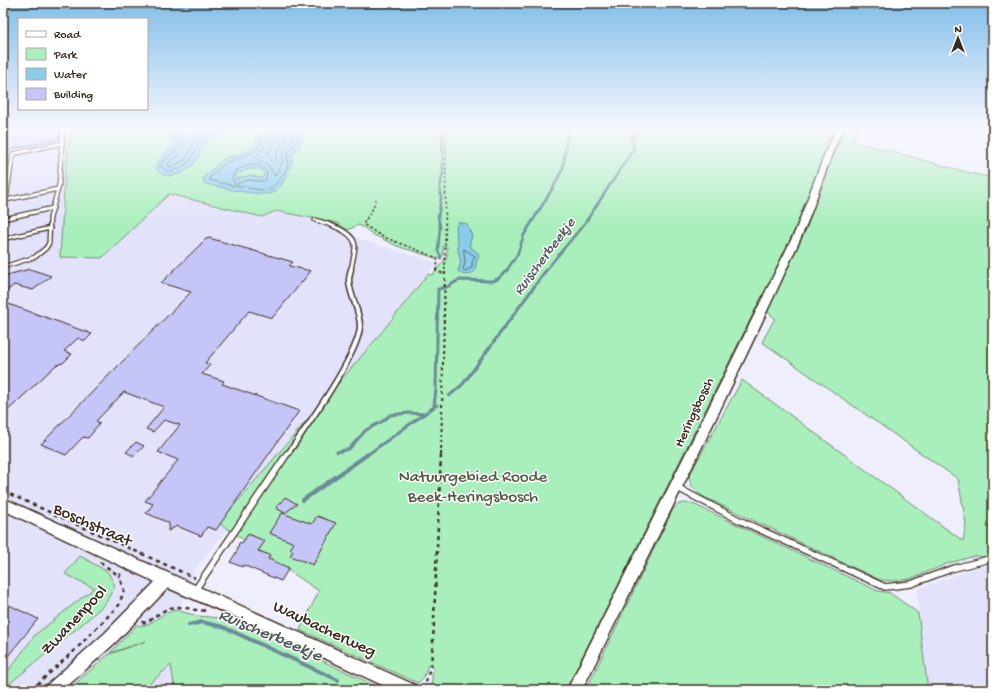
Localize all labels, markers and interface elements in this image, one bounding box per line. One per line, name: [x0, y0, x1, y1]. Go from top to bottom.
legend: [18, 18, 148, 110]
north arrow: [938, 18, 978, 58]
text: N: [954, 24, 962, 36]
text: Road: [54, 29, 81, 43]
text: Park: [53, 49, 79, 63]
text: Water: [54, 69, 88, 83]
text: Building: [53, 89, 93, 103]
water label: Ruischerbeekje: [510, 214, 581, 299]
street label: Heringsbosch: [671, 375, 719, 451]
park label: Natuurgebied Roode Beek-Heringsbosch: [399, 468, 548, 508]
street label: Boschstraat: [49, 499, 136, 553]
street label: Zwanenpool: [38, 582, 113, 660]
street label: Waubacherweg: [269, 597, 379, 663]
water label: Ruischerbeekje: [215, 605, 326, 668]

